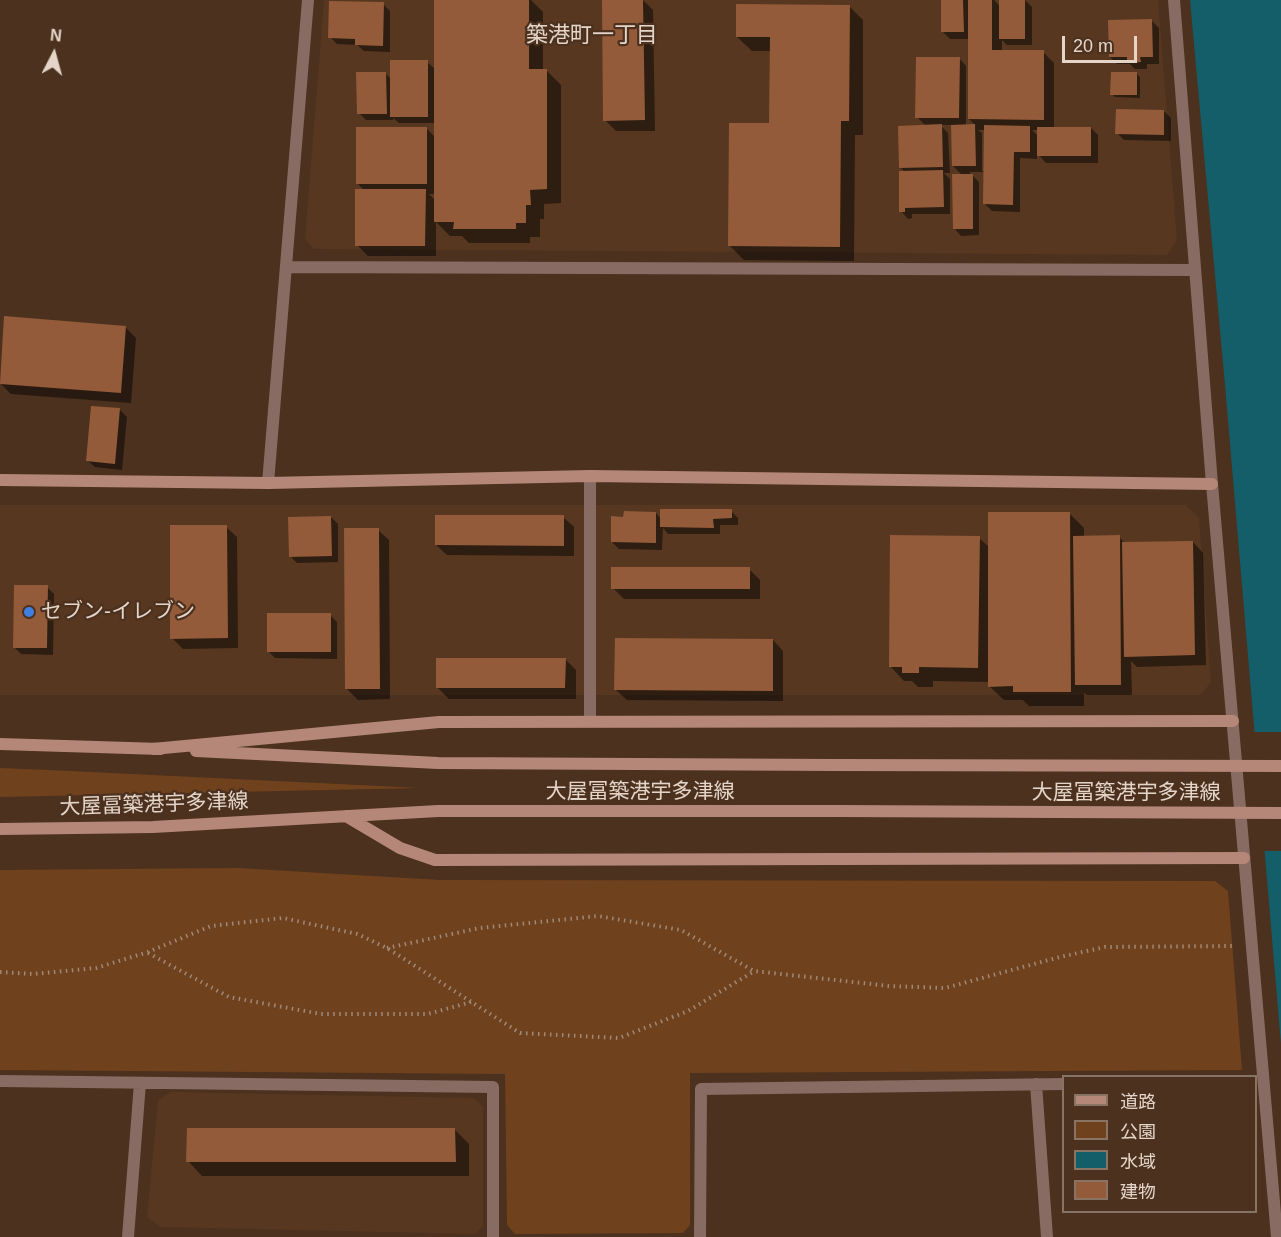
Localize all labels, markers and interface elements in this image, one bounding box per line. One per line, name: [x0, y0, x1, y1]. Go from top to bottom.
district label: 築港町一丁目: [526, 23, 658, 49]
north arrow: [24, 24, 84, 84]
scale bar: [1065, 24, 1140, 62]
text: N: [49, 27, 63, 45]
text: 20 m: [1073, 36, 1113, 56]
place label: セブン-イレブン: [41, 599, 195, 625]
marker: セブン-イレブン: [22, 605, 36, 619]
street label: 大屋冨築港宇多津線: [546, 779, 734, 805]
street label: 大屋冨築港宇多津線: [1032, 780, 1220, 806]
street label: 大屋冨築港宇多津線: [59, 789, 249, 821]
legend: [1062, 1075, 1257, 1213]
text: 道路: [1120, 1092, 1156, 1112]
text: 公園: [1120, 1122, 1156, 1142]
text: 水域: [1120, 1152, 1156, 1172]
text: 建物: [1120, 1182, 1156, 1202]

